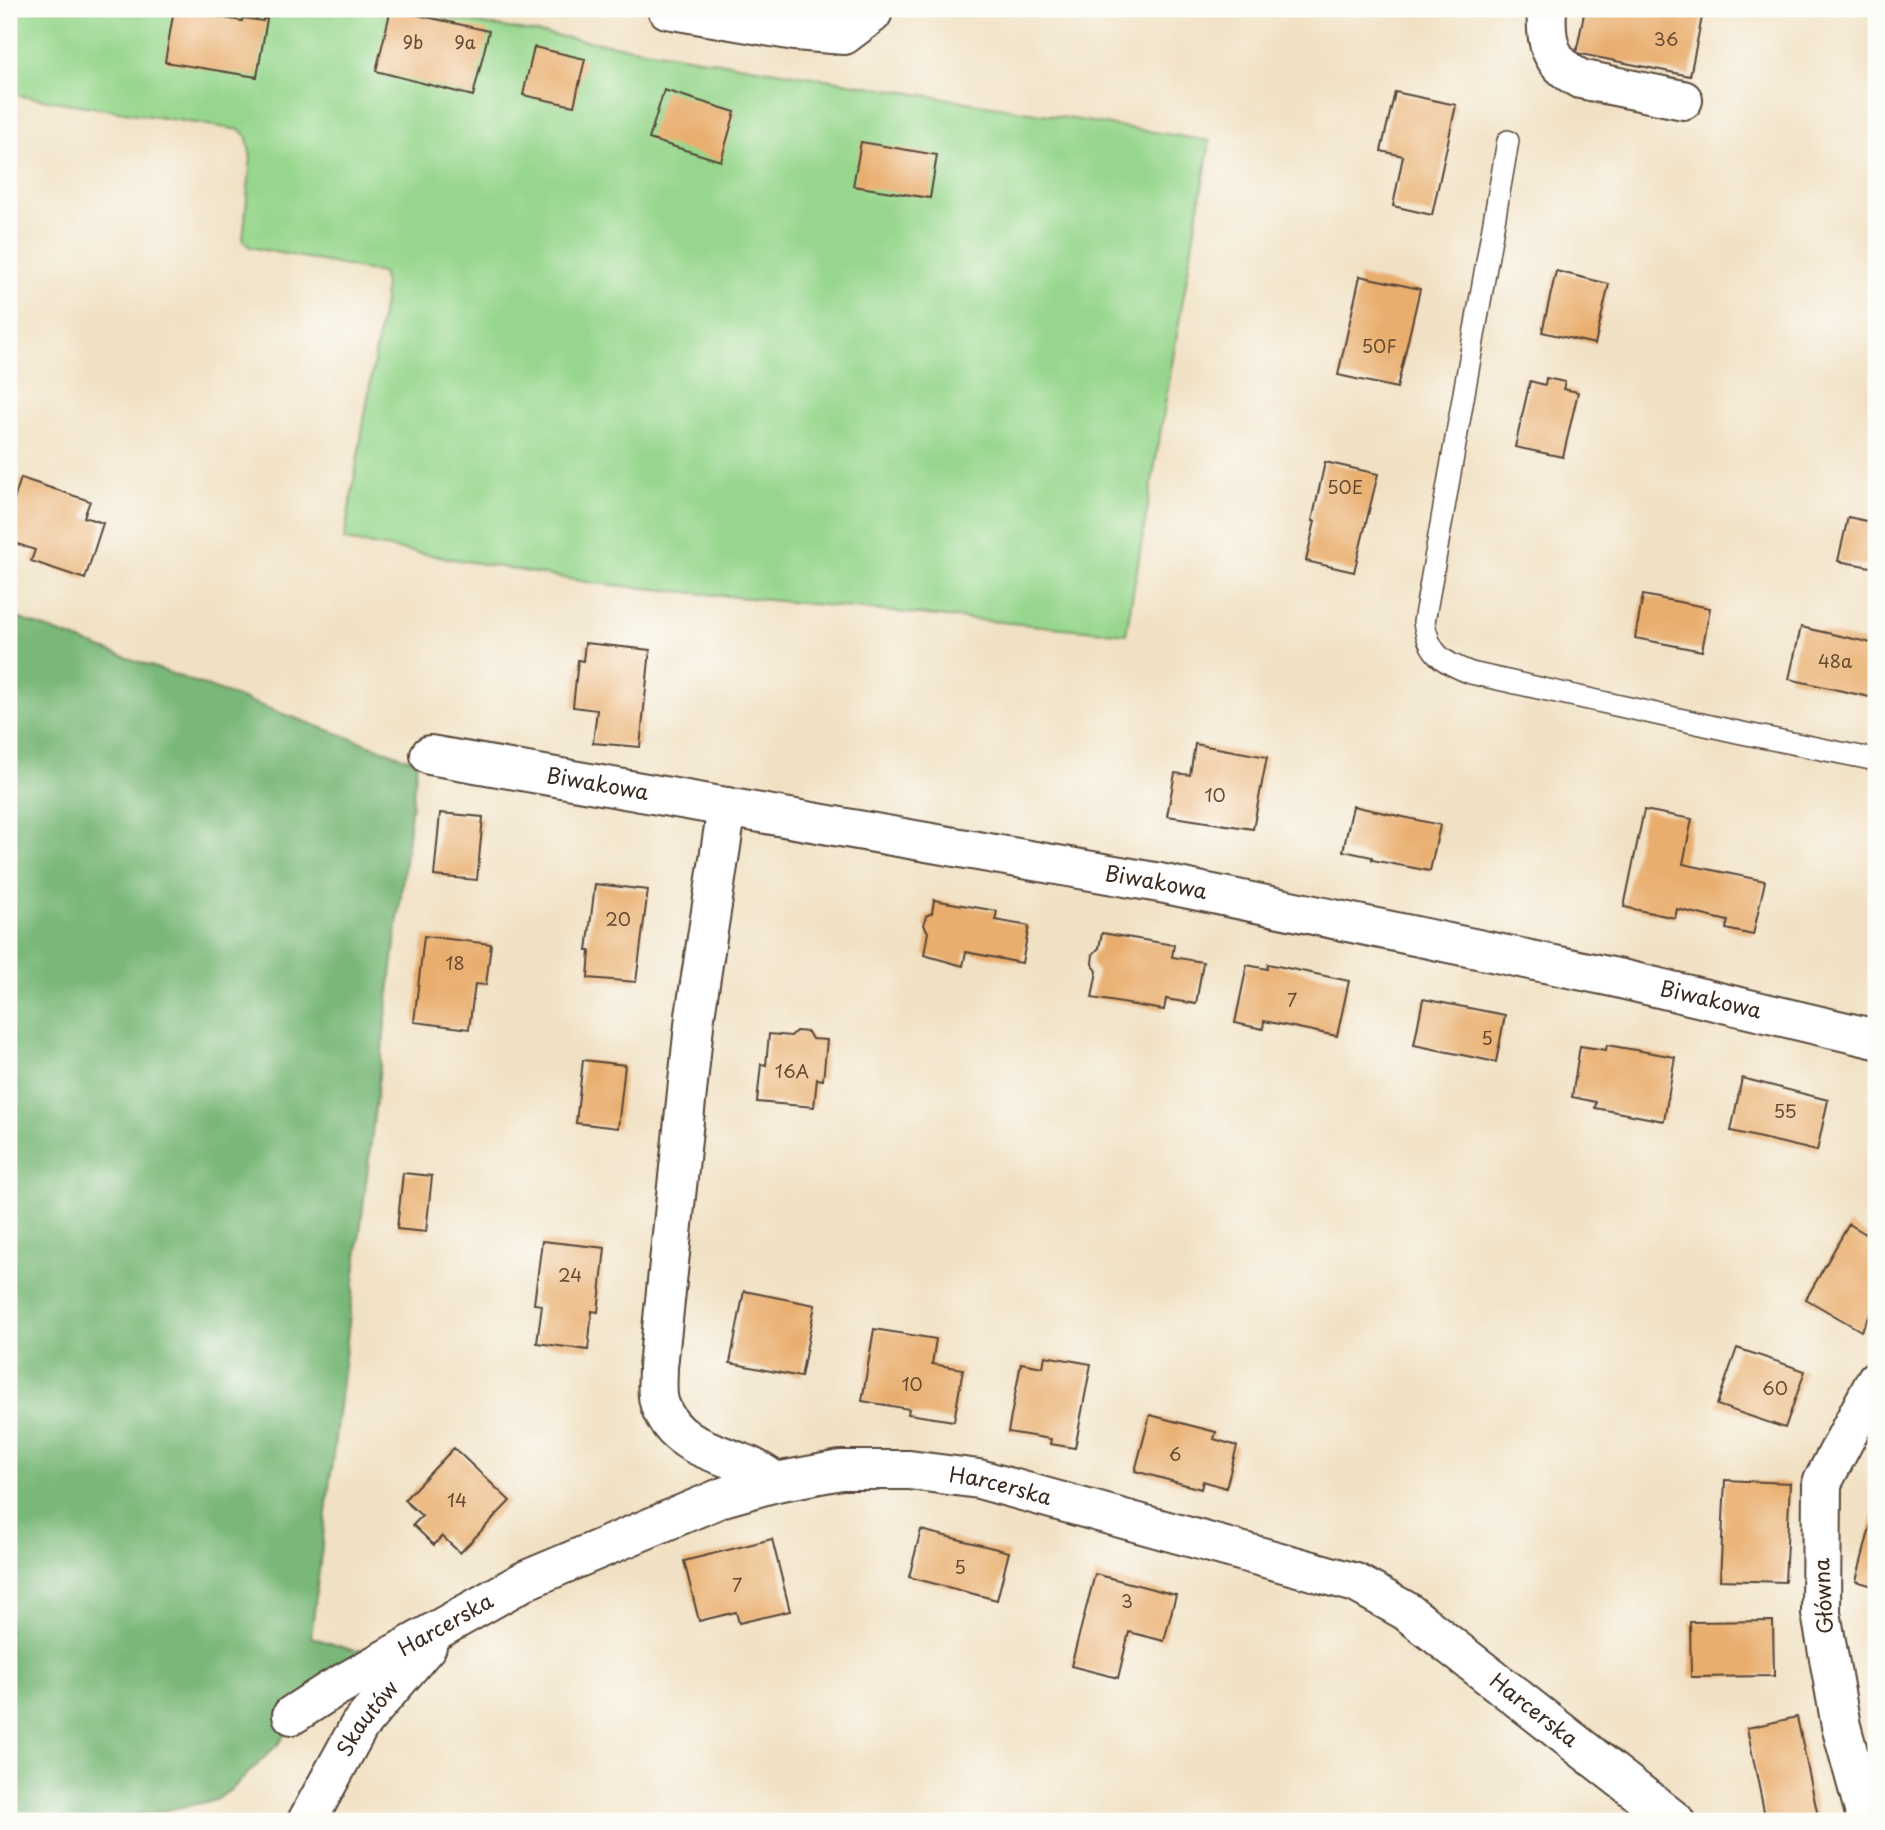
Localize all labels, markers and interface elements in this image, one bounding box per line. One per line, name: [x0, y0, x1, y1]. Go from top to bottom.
house number: 36: [1654, 25, 1678, 52]
house number: 9b: [403, 28, 423, 55]
house number: 9a: [454, 28, 476, 55]
house number: 50F: [1362, 332, 1396, 359]
house number: 50E: [1327, 473, 1363, 500]
house number: 48a: [1818, 647, 1853, 674]
street label: Biwakowa: [544, 758, 652, 807]
house number: 10: [1204, 781, 1226, 808]
street label: Biwakowa: [1103, 856, 1210, 906]
house number: 20: [605, 905, 631, 932]
house number: 18: [445, 949, 465, 976]
street label: Biwakowa: [1657, 971, 1765, 1026]
house number: 7: [1287, 986, 1297, 1013]
house number: 5: [1481, 1024, 1493, 1051]
house number: 16A: [775, 1057, 809, 1084]
house number: 55: [1773, 1097, 1797, 1124]
house number: 24: [558, 1261, 582, 1288]
house number: 10: [901, 1370, 923, 1397]
house number: 60: [1762, 1374, 1788, 1401]
house number: 6: [1169, 1440, 1181, 1467]
street label: Harcerska: [947, 1457, 1056, 1512]
house number: 14: [447, 1486, 467, 1513]
house number: 5: [954, 1553, 966, 1580]
street label: Główna: [1804, 1557, 1840, 1635]
house number: 7: [732, 1571, 742, 1598]
street label: Harcerska: [391, 1584, 498, 1663]
house number: 3: [1121, 1587, 1133, 1614]
street label: Harcerska: [1484, 1664, 1586, 1754]
street label: Skautów: [327, 1673, 405, 1762]

